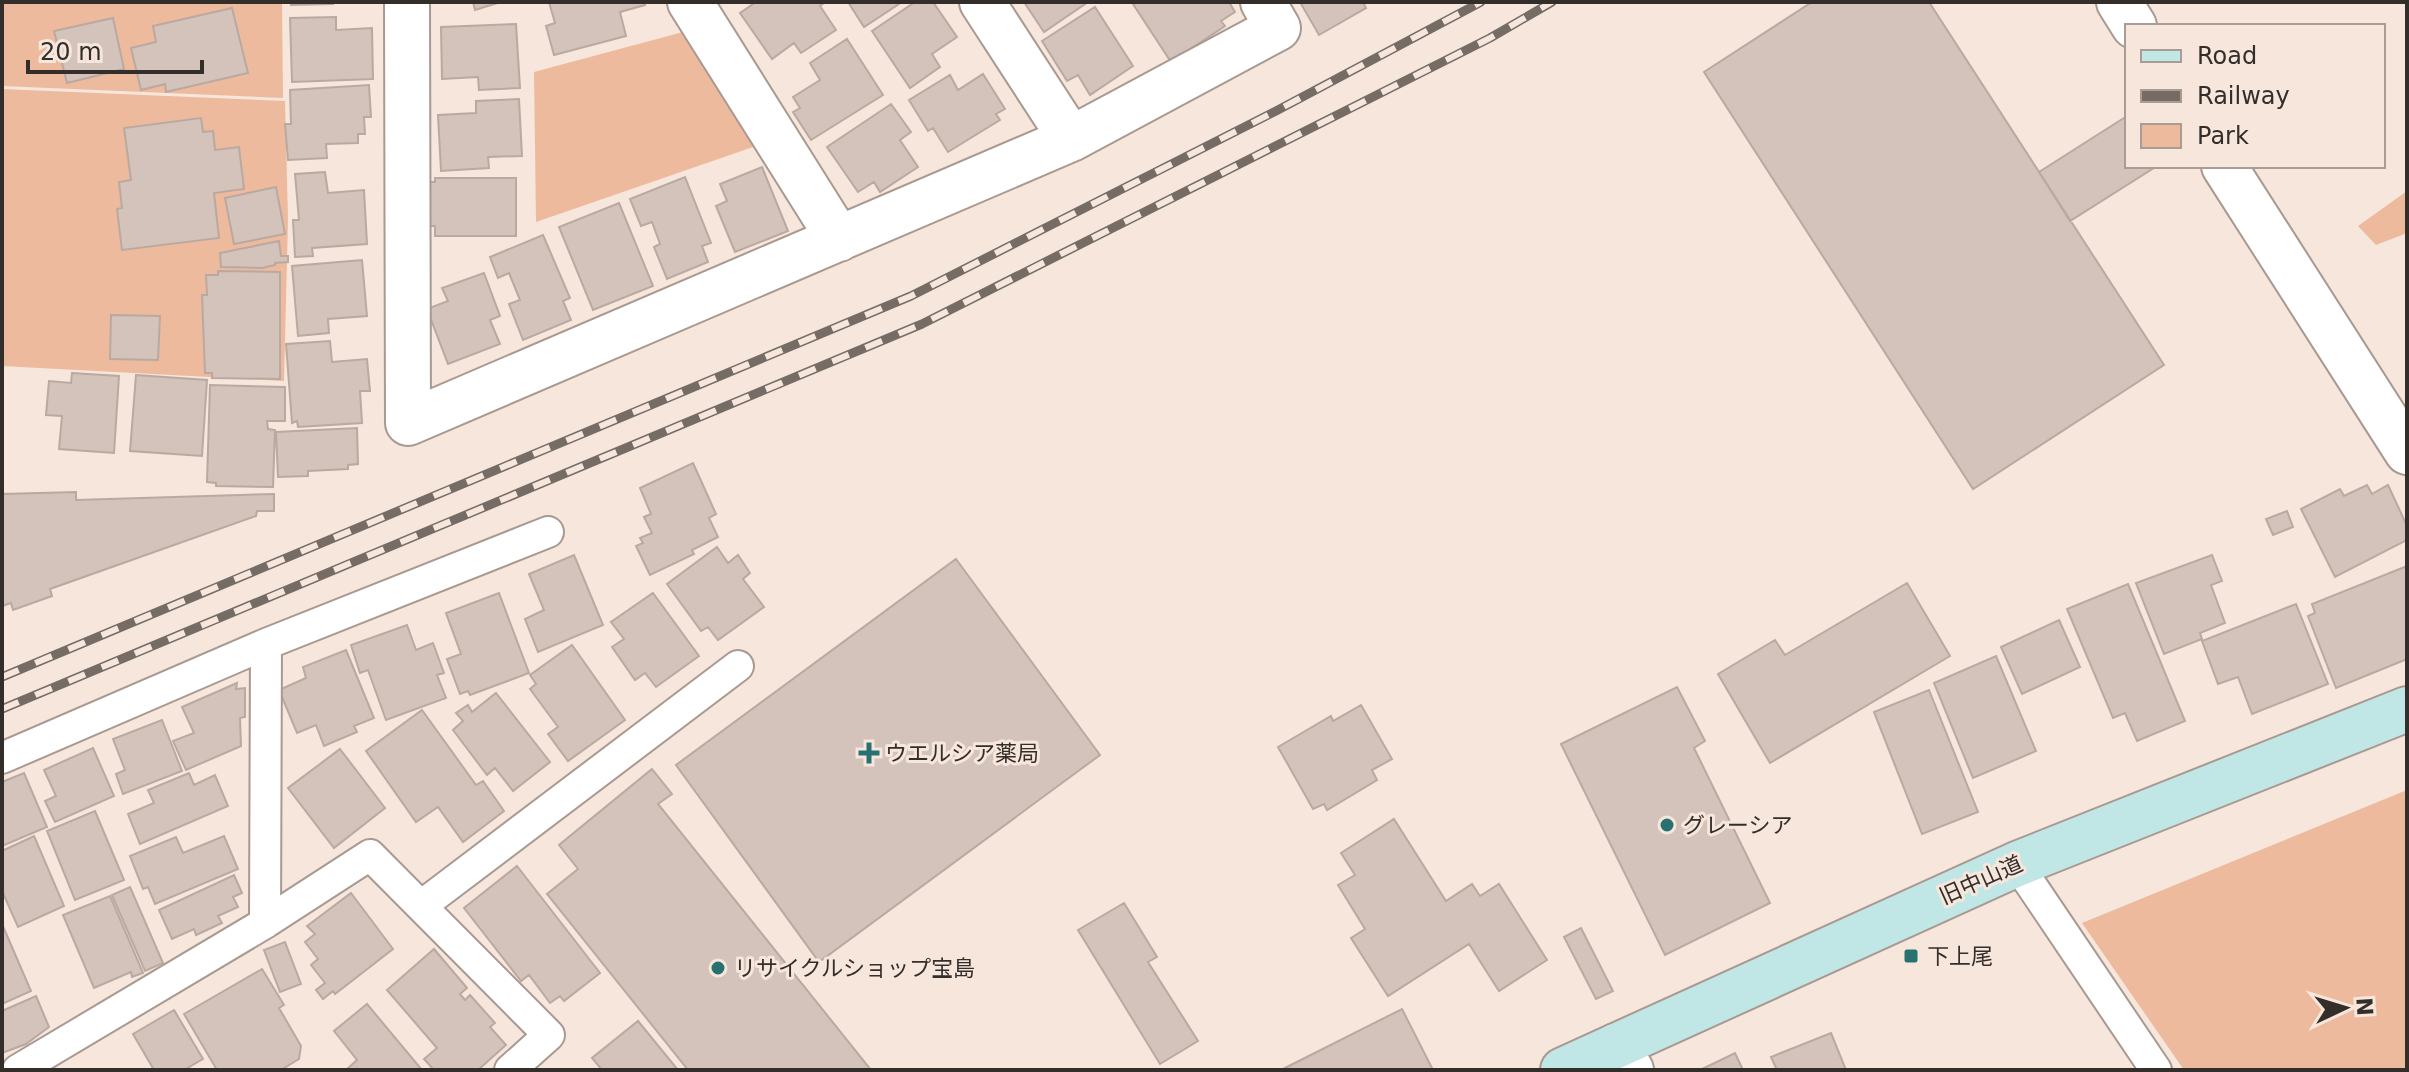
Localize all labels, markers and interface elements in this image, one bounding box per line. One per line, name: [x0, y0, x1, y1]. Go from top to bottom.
scale bar: [28, 24, 202, 74]
legend: [2125, 24, 2385, 168]
text: 20 m: [40, 38, 102, 66]
text: Road: [2197, 42, 2257, 70]
text: Railway: [2197, 82, 2290, 110]
text: Park: [2197, 122, 2249, 150]
place label: ウエルシア薬局: [885, 741, 1039, 766]
marker: ウエルシア薬局: [860, 744, 878, 762]
place label: グレーシア: [1683, 813, 1793, 838]
marker: グレーシア: [1658, 816, 1676, 834]
street label: 旧中山道: [1936, 851, 2026, 909]
place label: 下上尾: [1927, 944, 1993, 969]
marker: 下上尾: [1902, 947, 1920, 965]
place label: リサイクルショップ宝島: [734, 956, 975, 981]
marker: リサイクルショップ宝島: [709, 959, 727, 977]
north arrow: [2305, 968, 2385, 1048]
text: N: [2351, 997, 2378, 1017]

